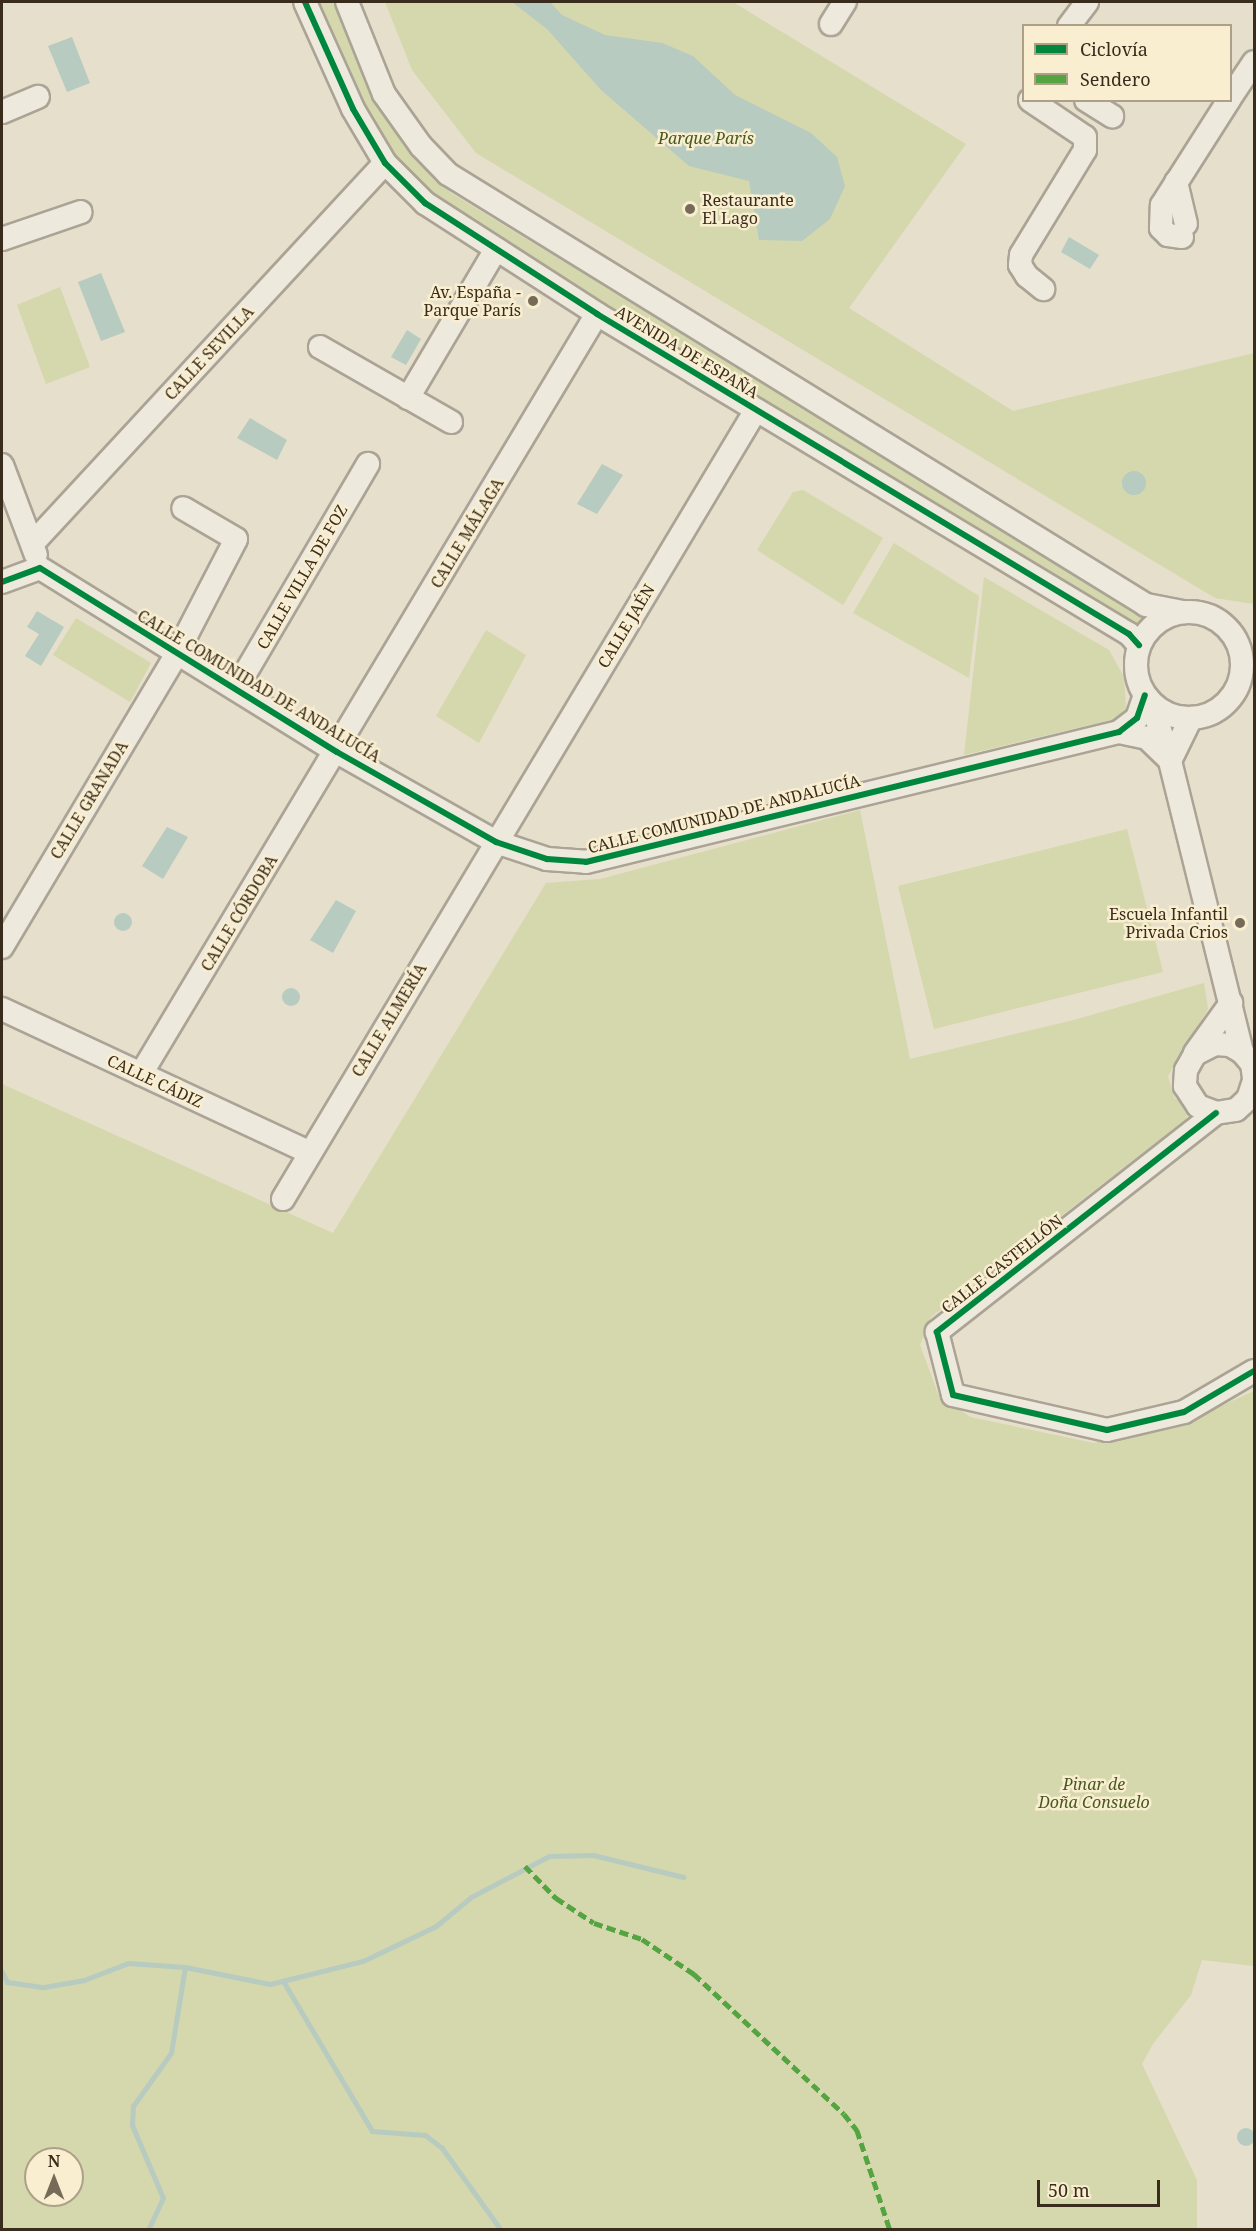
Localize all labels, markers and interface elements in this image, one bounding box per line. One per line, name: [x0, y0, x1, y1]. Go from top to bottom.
legend: [1022, 24, 1232, 102]
text: Ciclovía: [1080, 37, 1148, 61]
text: Sendero: [1080, 67, 1151, 91]
park label: Parque París: [658, 128, 754, 148]
place label: Restaurante El Lago: [702, 190, 794, 228]
marker: Restaurante El Lago: [683, 202, 697, 216]
place label: Av. España - Parque París: [424, 282, 521, 320]
marker: Av. España - Parque París: [526, 294, 540, 308]
street label: CALLE SEVILLA: [161, 302, 257, 404]
street label: AVENIDA DE ESPAÑA: [612, 302, 762, 402]
street label: CALLE MÁLAGA: [427, 474, 507, 592]
street label: CALLE VILLA DE FOZ: [253, 501, 351, 653]
street label: CALLE JAÉN: [593, 581, 659, 671]
street label: CALLE COMUNIDAD DE ANDALUCÍA: [134, 606, 384, 766]
street label: CALLE GRANADA: [46, 737, 132, 863]
street label: CALLE COMUNIDAD DE ANDALUCÍA: [586, 771, 862, 857]
street label: CALLE CÓRDOBA: [197, 851, 281, 975]
place label: Escuela Infantil Privada Crios: [1109, 904, 1228, 942]
marker: Escuela Infantil Privada Crios: [1233, 916, 1247, 930]
street label: CALLE ALMERÍA: [348, 960, 430, 1080]
street label: CALLE CÁDIZ: [104, 1050, 206, 1112]
street label: CALLE CASTELLÓN: [938, 1211, 1066, 1317]
park label: Pinar de Doña Consuelo: [1038, 1774, 1150, 1812]
north arrow: [24, 2147, 84, 2207]
text: N: [48, 2150, 60, 2172]
scale bar: [1040, 2168, 1163, 2206]
text: 50 m: [1048, 2178, 1090, 2202]

